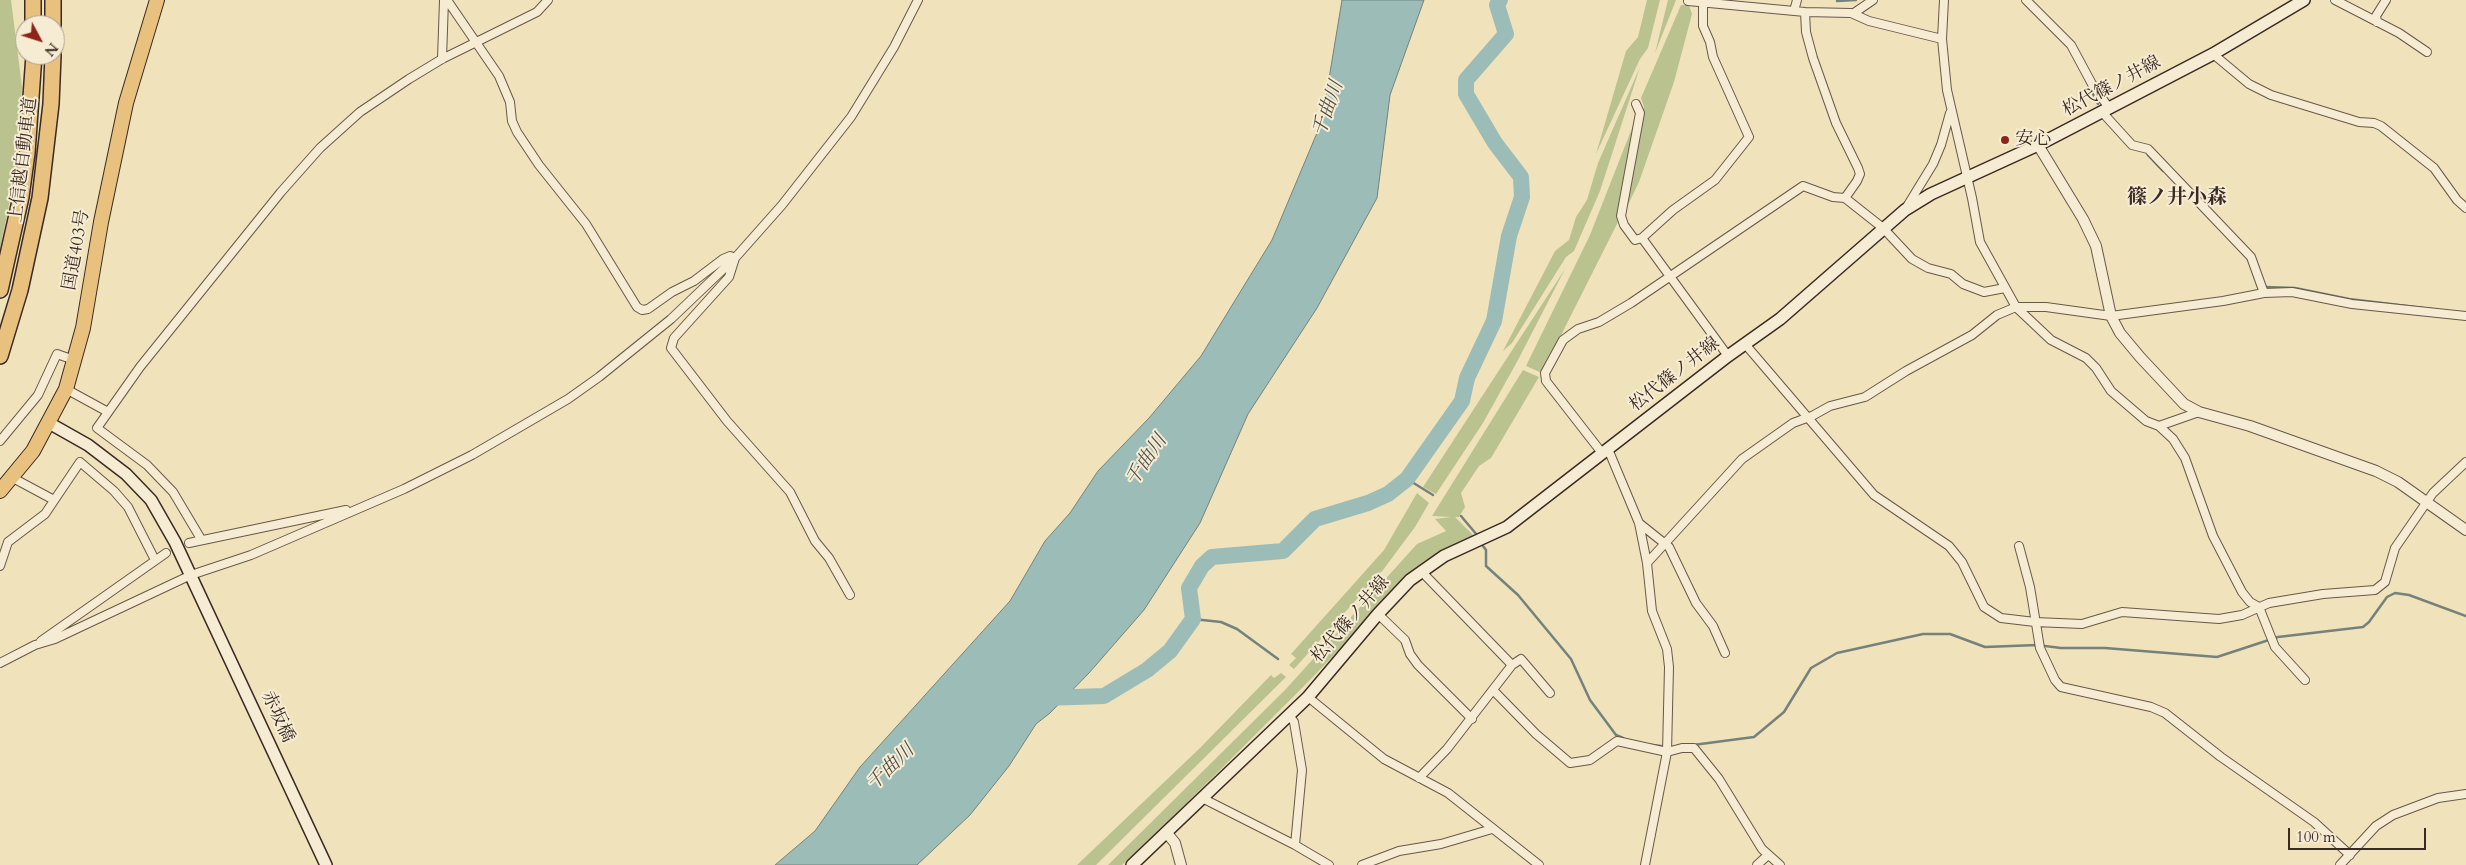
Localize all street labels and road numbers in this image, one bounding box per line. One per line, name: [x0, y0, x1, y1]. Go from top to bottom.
street label: 松代篠ノ井線: [2059, 52, 2165, 122]
street label: 上信越自動車道: [6, 96, 42, 224]
street label: 国道403号: [59, 208, 95, 292]
street label: 松代篠ノ井線: [1626, 333, 1724, 417]
street label: 松代篠ノ井線: [1307, 572, 1395, 668]
street label: 赤坂橋: [256, 688, 298, 746]

